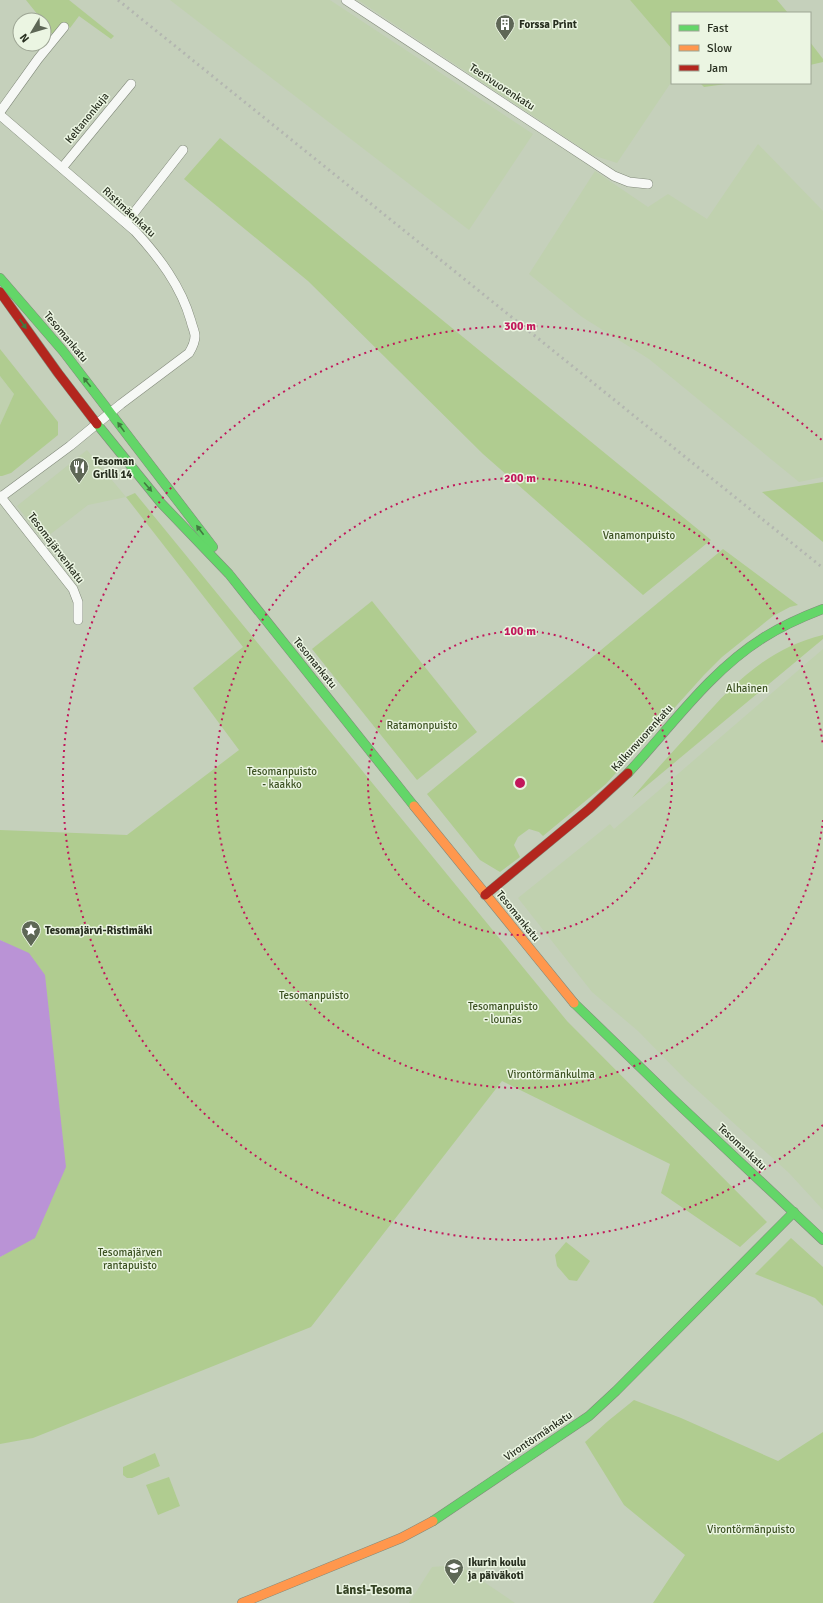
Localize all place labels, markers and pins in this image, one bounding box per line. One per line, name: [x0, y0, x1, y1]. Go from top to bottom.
building icon: Forssa Print: [494, 13, 516, 41]
place label: Forssa Print: [519, 18, 577, 31]
place label: Tesoman Grilli 14: [93, 455, 134, 481]
restaurant icon: Tesoman Grilli 14: [68, 456, 90, 484]
centre of rings: [513, 776, 527, 790]
place icon: Tesomajärvi-Ristimäki: [20, 919, 42, 947]
place label: Tesomajärvi-Ristimäki: [45, 924, 152, 937]
place label: Ikurin koulu ja päiväkoti: [468, 1556, 526, 1582]
school or university icon: Ikurin koulu ja päiväkoti: [443, 1557, 465, 1585]

